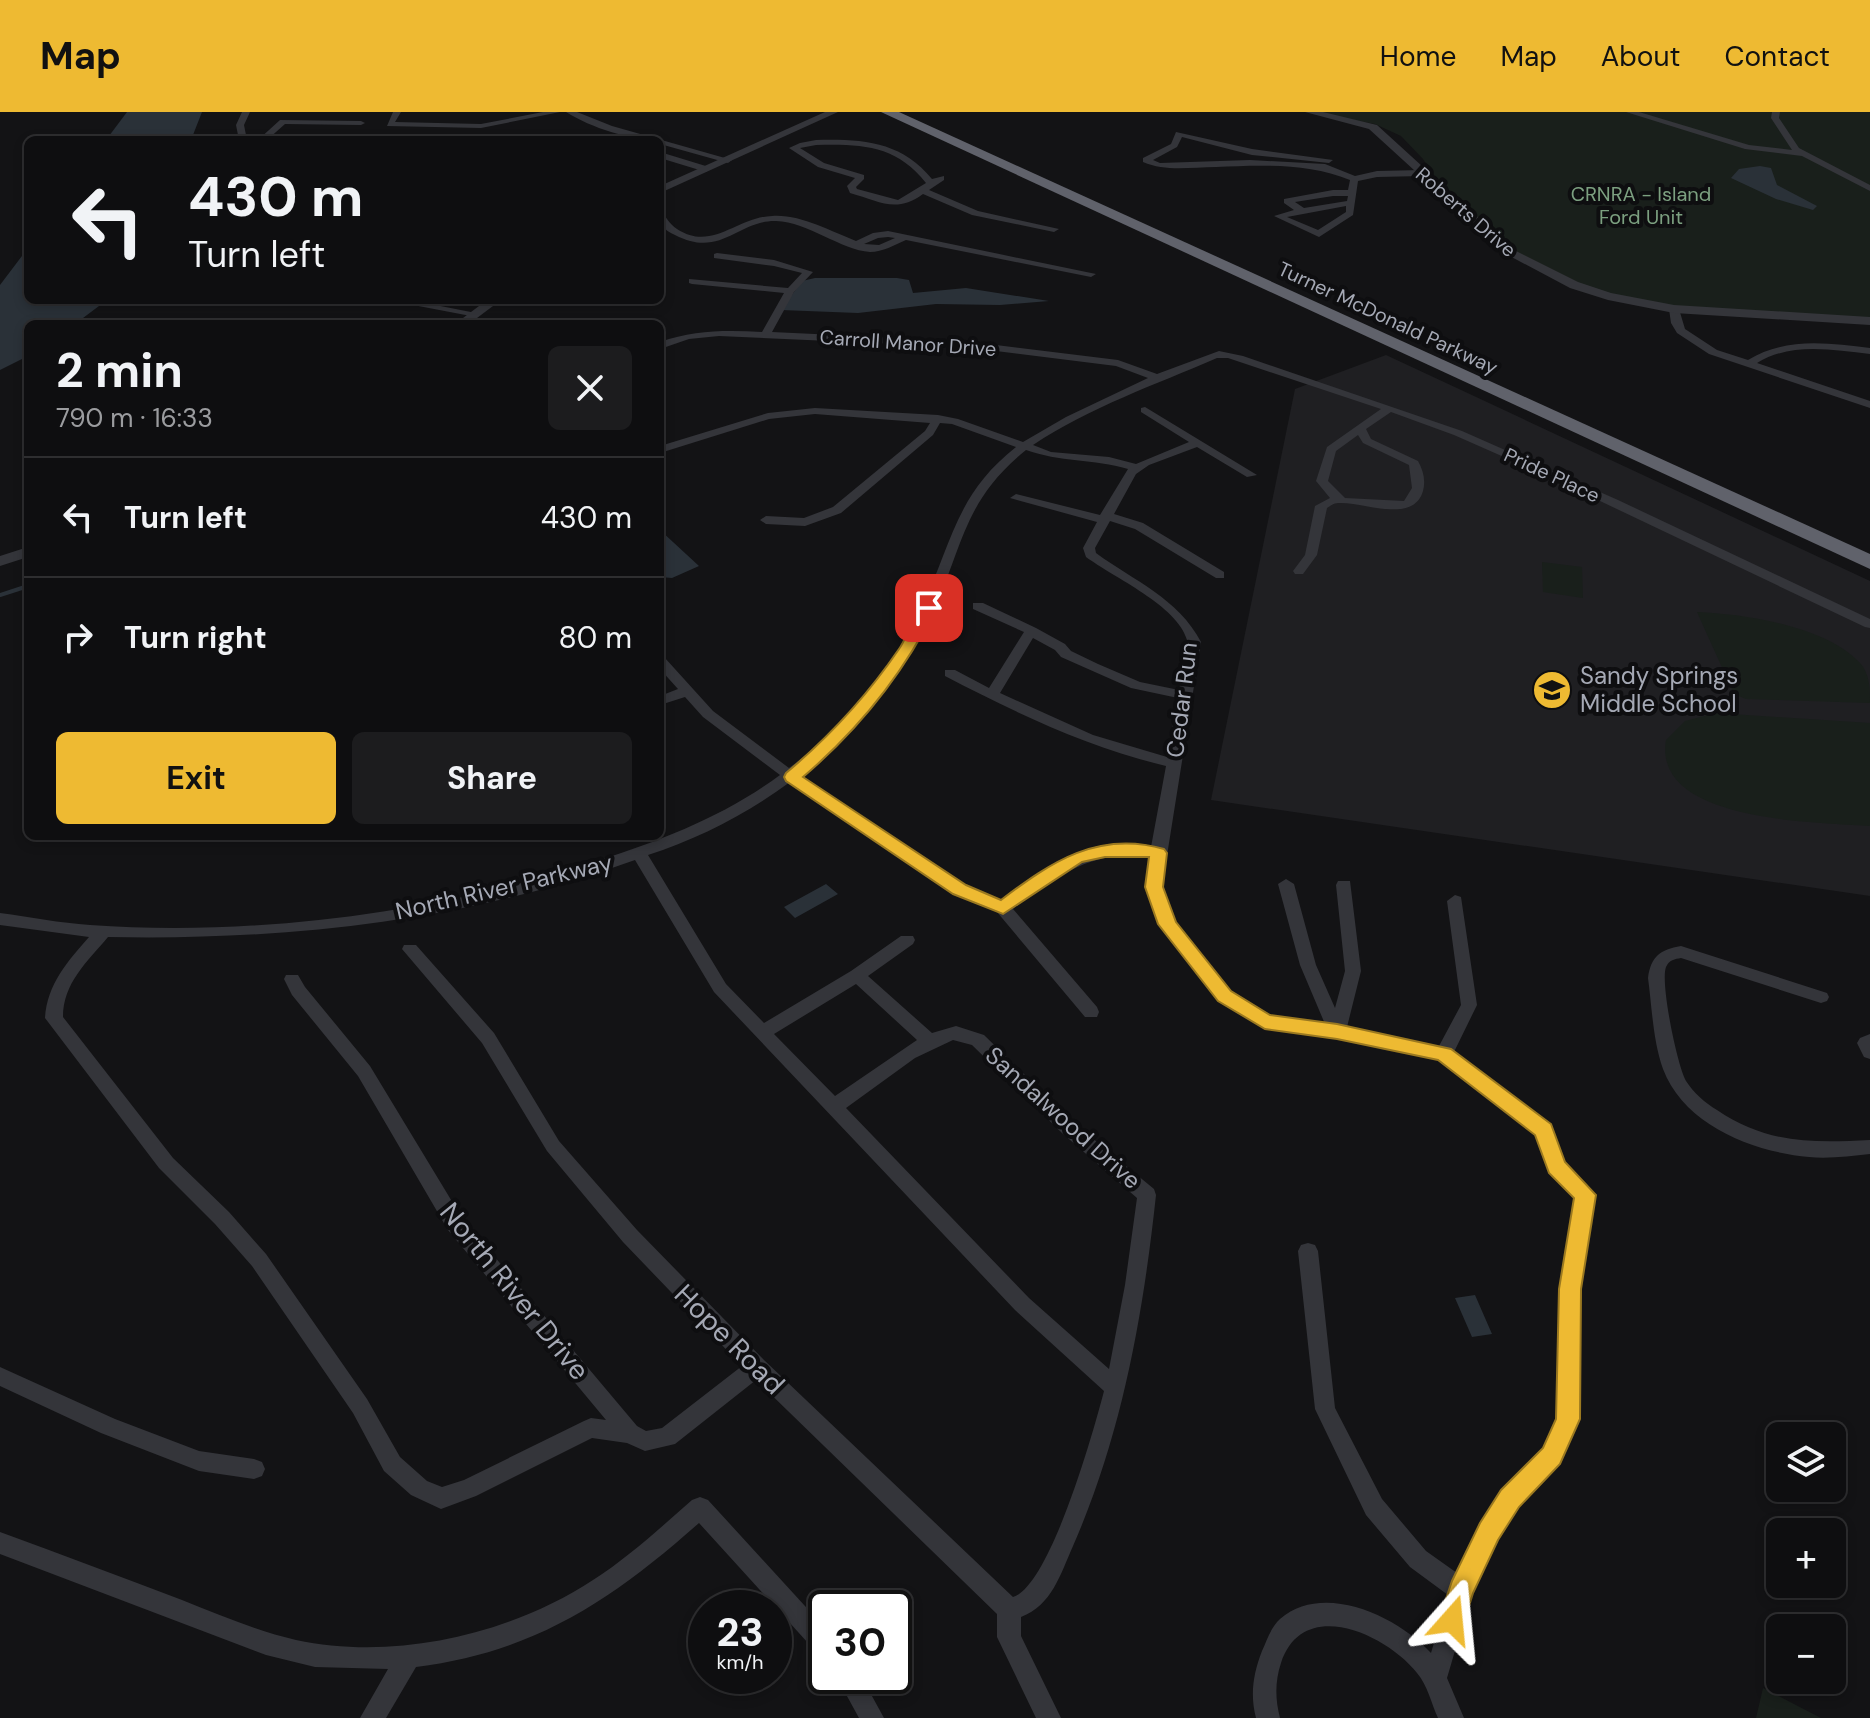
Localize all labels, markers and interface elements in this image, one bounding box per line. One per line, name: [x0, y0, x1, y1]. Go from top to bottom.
text: Map: [40, 31, 121, 81]
text: Home: [1380, 38, 1456, 75]
text: Map: [1500, 38, 1557, 75]
text: About: [1601, 38, 1680, 75]
text: Contact: [1724, 38, 1830, 75]
text: 430 m: [188, 160, 363, 233]
street label: Roberts Drive: [1410, 161, 1522, 263]
icon: left: [56, 168, 160, 272]
park label: CRNRA - Island Ford Unit: [1571, 181, 1711, 230]
text: Turn left: [188, 231, 325, 278]
street label: Turner McDonald Parkway: [1274, 256, 1502, 380]
street label: Carroll Manor Drive: [819, 324, 997, 362]
text: 2 min: [56, 339, 183, 402]
button: close: [548, 346, 632, 430]
text: 790 m · 16:33: [56, 401, 213, 435]
street label: Pride Place: [1500, 442, 1604, 508]
icon: left: [56, 495, 100, 539]
text: Turn left: [124, 498, 247, 537]
text: 430 m: [541, 498, 632, 537]
pin: [895, 574, 963, 642]
icon: arrive: [907, 586, 951, 630]
icon: right: [56, 615, 100, 659]
text: Turn right: [124, 618, 267, 657]
text: 80 m: [559, 618, 632, 657]
street label: Cedar Run: [1159, 640, 1204, 759]
place label: Sandy Springs Middle School: [1580, 660, 1738, 719]
school or university icon: Sandy Springs Middle School: [1531, 669, 1573, 711]
button: Exit: [56, 732, 336, 824]
button: Share: [352, 732, 632, 824]
street label: North River Parkway: [392, 846, 615, 927]
street label: Sandalwood Drive: [979, 1040, 1148, 1196]
street label: North River Drive: [432, 1195, 598, 1388]
street label: Hope Road: [666, 1276, 793, 1403]
map controls: [1766, 1422, 1846, 1694]
button: layers: [1766, 1422, 1846, 1502]
button: +: [1766, 1518, 1846, 1598]
position arrow: [1410, 1578, 1494, 1662]
speed limit sign: 30: [808, 1590, 912, 1694]
text: 23: [716, 1606, 764, 1658]
button: −: [1766, 1614, 1846, 1694]
text: km/h: [716, 1649, 764, 1675]

